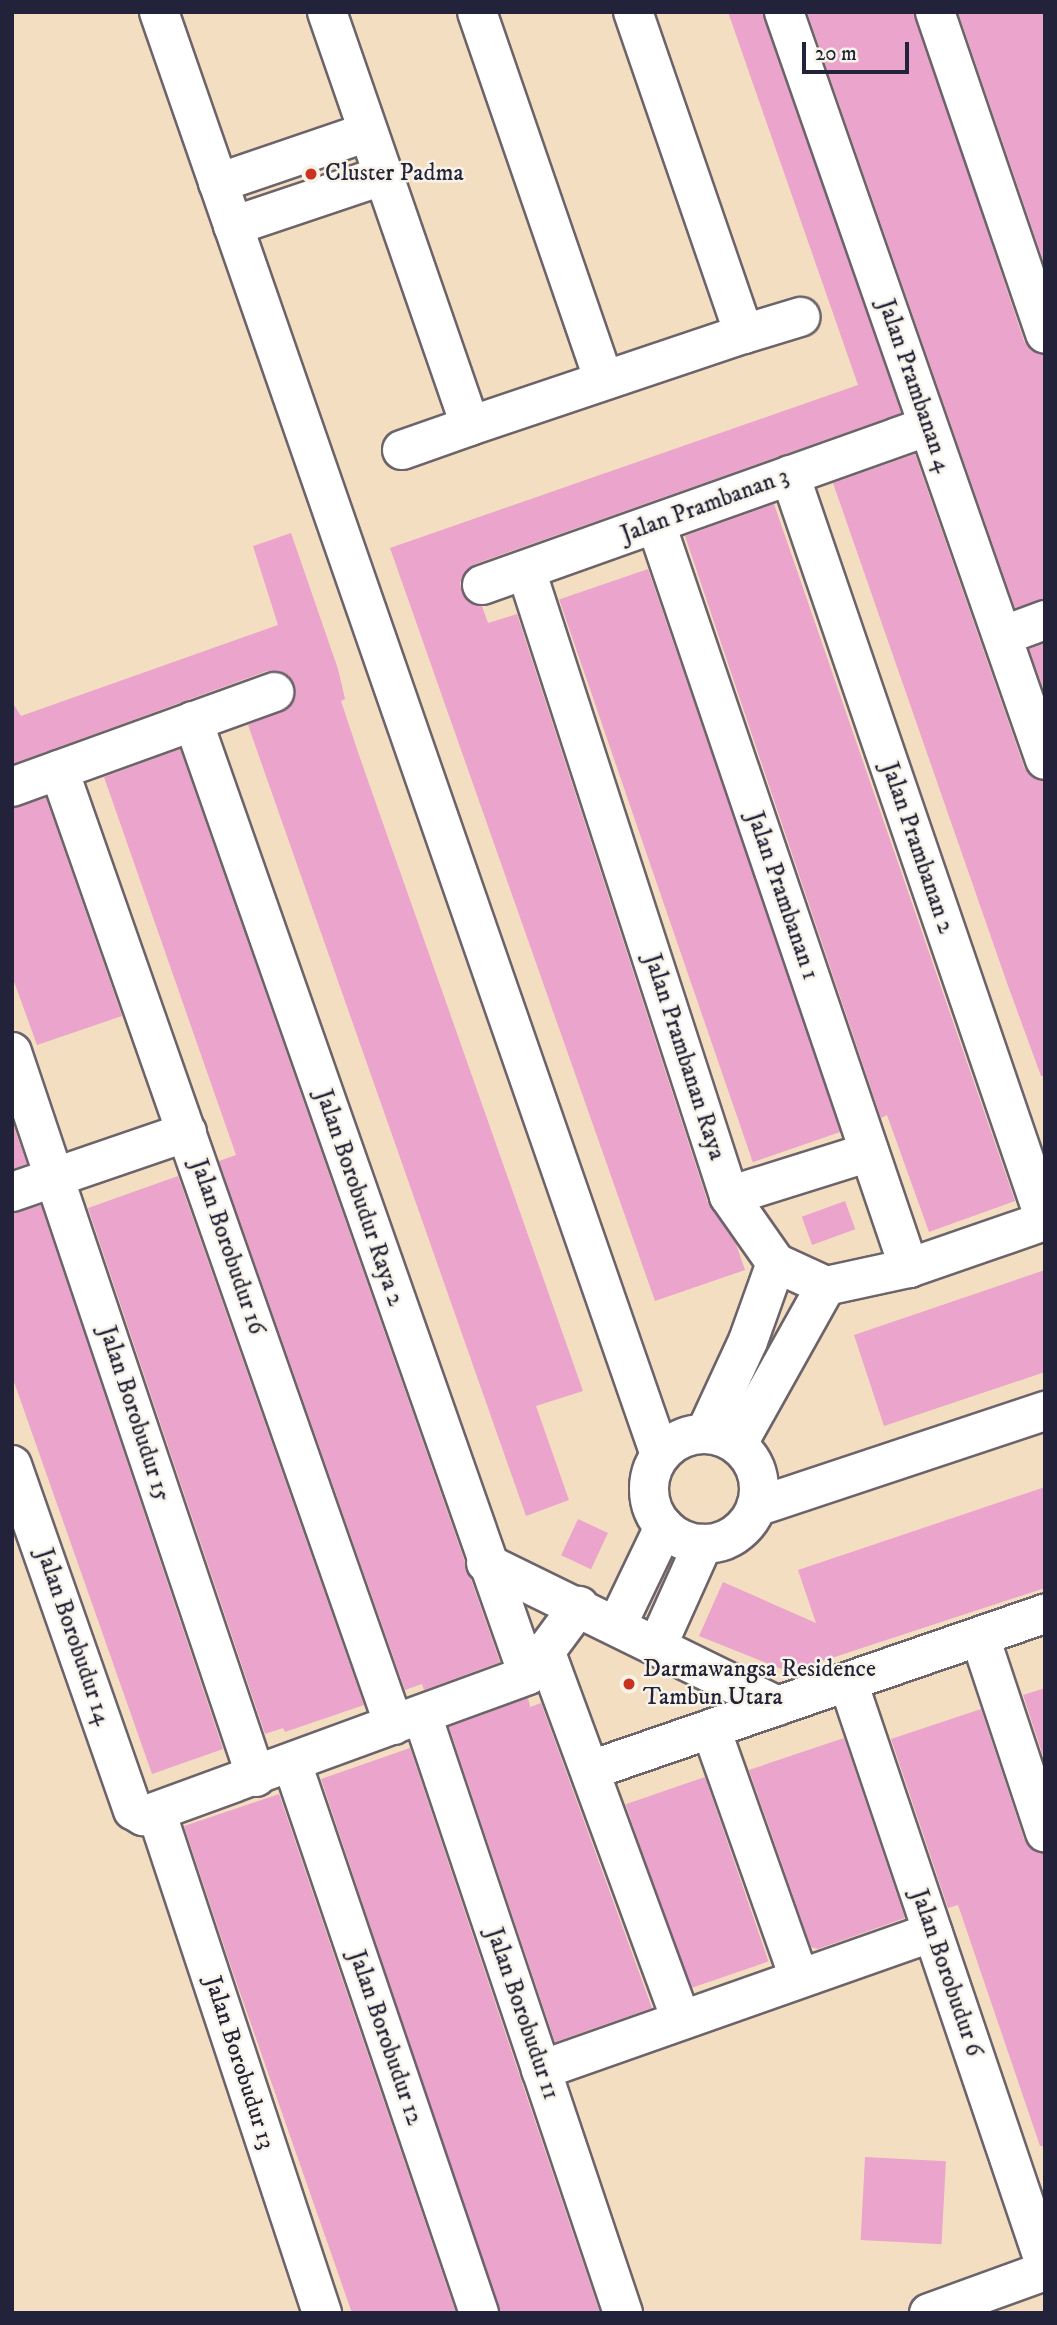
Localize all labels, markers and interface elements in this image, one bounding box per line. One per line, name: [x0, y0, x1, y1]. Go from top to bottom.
scale bar: [805, 28, 912, 72]
text: 20 m: [815, 41, 857, 67]
place label: Cluster Padma: [325, 160, 464, 188]
marker: Cluster Padma: [303, 166, 319, 182]
street label: Jalan Prambanan 4: [871, 296, 957, 476]
street label: Jalan Prambanan 3: [617, 462, 793, 550]
street label: Jalan Prambanan 2: [874, 759, 960, 937]
street label: Jalan Prambanan 1: [740, 808, 824, 984]
street label: Jalan Prambanan Raya: [637, 950, 731, 1164]
street label: Jalan Borobudur Raya 2: [308, 1086, 410, 1310]
street label: Jalan Borobudur 16: [184, 1156, 270, 1338]
street label: Jalan Borobudur 15: [92, 1323, 176, 1505]
street label: Jalan Borobudur 14: [29, 1545, 117, 1729]
place label: Darmawangsa Residence Tambun Utara: [643, 1656, 876, 1712]
marker: Darmawangsa Residence Tambun Utara: [621, 1676, 637, 1692]
street label: Jalan Borobudur 6: [904, 1886, 988, 2060]
street label: Jalan Borobudur 11: [479, 1924, 565, 2104]
street label: Jalan Borobudur 12: [342, 1947, 428, 2129]
street label: Jalan Borobudur 13: [197, 1973, 281, 2153]

